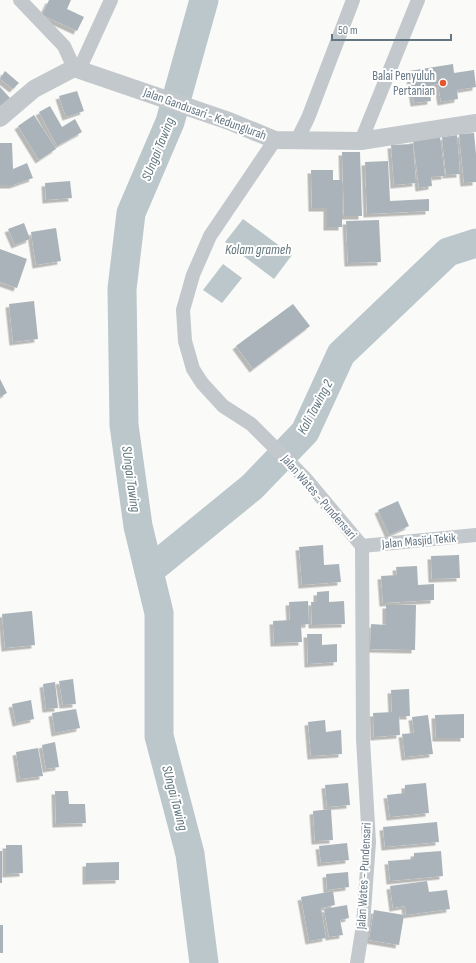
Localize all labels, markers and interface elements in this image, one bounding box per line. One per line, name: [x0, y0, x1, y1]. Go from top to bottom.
scale bar: [332, 16, 451, 42]
text: 50 m: [338, 23, 358, 38]
place label: Balai Penyuluh Pertanian: [372, 68, 435, 99]
marker: Balai Penyuluh Pertanian: [438, 78, 448, 88]
street label: Jalan Gandusari - Kedunglurah: [140, 84, 269, 144]
water label: SUngai Tawing: [138, 115, 179, 183]
water label: Kolam grameh: [225, 241, 291, 258]
water label: Kali Tawing 2: [294, 377, 337, 437]
water label: SUngai Tawing: [118, 445, 144, 514]
street label: Jalan Wates - Pundensari: [277, 451, 360, 543]
street label: Jalan Masjid Tekik: [380, 530, 457, 552]
water label: SUngai Tawing: [158, 764, 192, 833]
street label: Jalan Wates - Pundensari: [353, 822, 375, 931]

